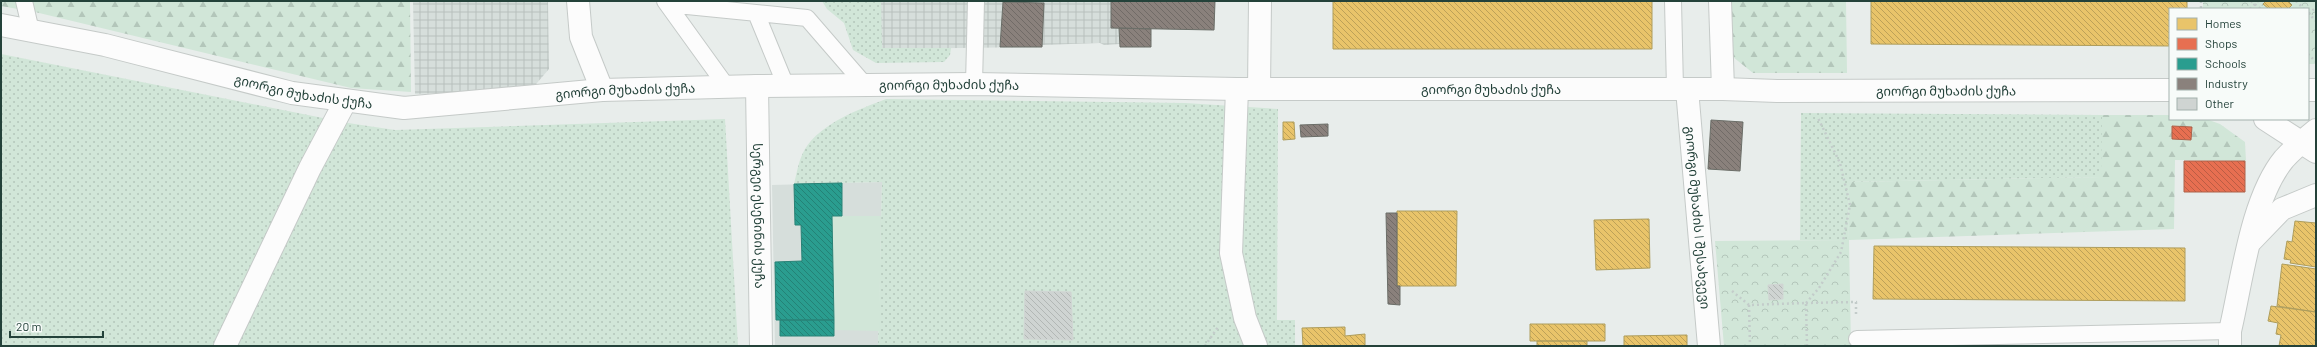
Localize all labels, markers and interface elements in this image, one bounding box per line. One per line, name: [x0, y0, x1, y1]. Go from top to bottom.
legend: [2169, 8, 2309, 120]
text: Homes: [2205, 16, 2242, 30]
text: Shops: [2205, 36, 2238, 50]
text: Schools: [2205, 56, 2246, 70]
street label: გიორგი მუხაძის ქუჩა: [233, 71, 373, 112]
street label: გიორგი მუხაძის ქუჩა: [879, 76, 1019, 93]
text: Industry: [2205, 76, 2248, 90]
street label: გიორგი მუხაძის ქუჩა: [555, 80, 695, 102]
street label: გიორგი მუხაძის ქუჩა: [1421, 81, 1561, 97]
street label: გიორგი მუხაძის ქუჩა: [1876, 82, 2016, 99]
text: Other: [2205, 96, 2235, 110]
street label: გიორგი მუხაძის I შესახვევი: [1682, 125, 1714, 310]
street label: სერგეი ესენინის ქუჩა: [750, 143, 768, 289]
scale bar: [10, 313, 103, 339]
text: 20 m: [16, 319, 42, 333]

